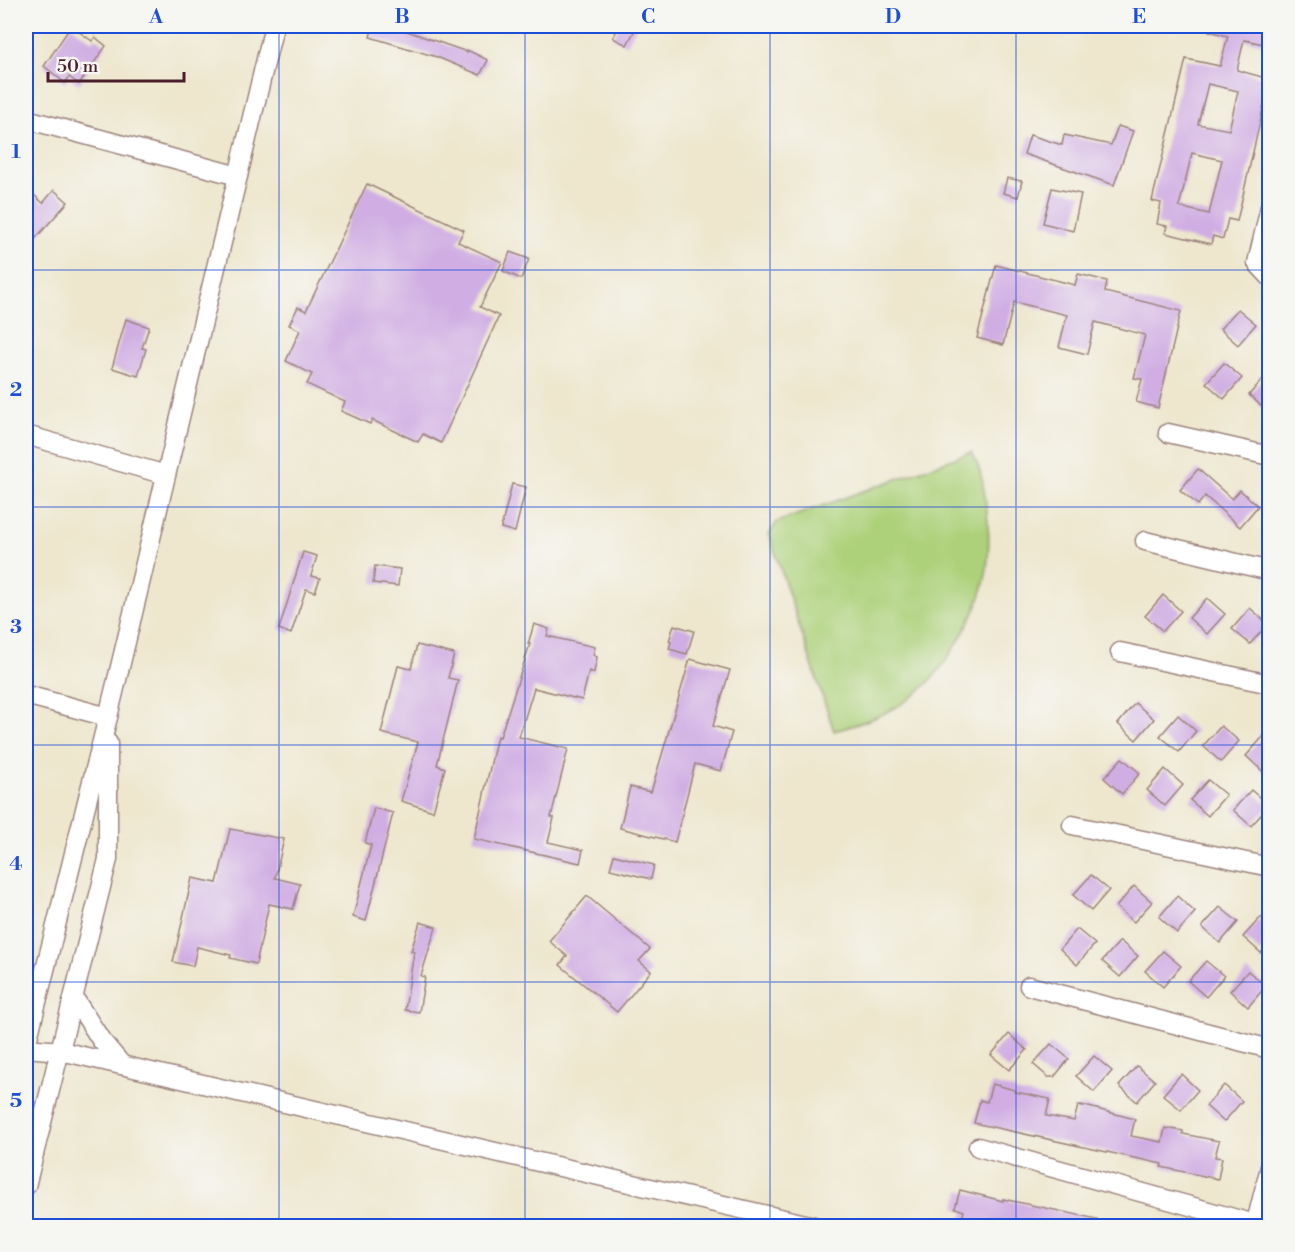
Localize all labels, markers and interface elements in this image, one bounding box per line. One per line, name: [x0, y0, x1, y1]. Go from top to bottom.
text: A: [148, 5, 164, 30]
text: B: [394, 5, 410, 30]
text: C: [641, 5, 655, 30]
text: D: [885, 5, 901, 30]
text: E: [1132, 5, 1146, 30]
scale bar: [48, 45, 184, 83]
text: 50 m: [57, 55, 99, 78]
text: 1: [11, 140, 21, 165]
text: 2: [10, 378, 22, 403]
text: 3: [10, 615, 22, 640]
text: 4: [9, 852, 23, 877]
text: 5: [10, 1089, 22, 1114]

